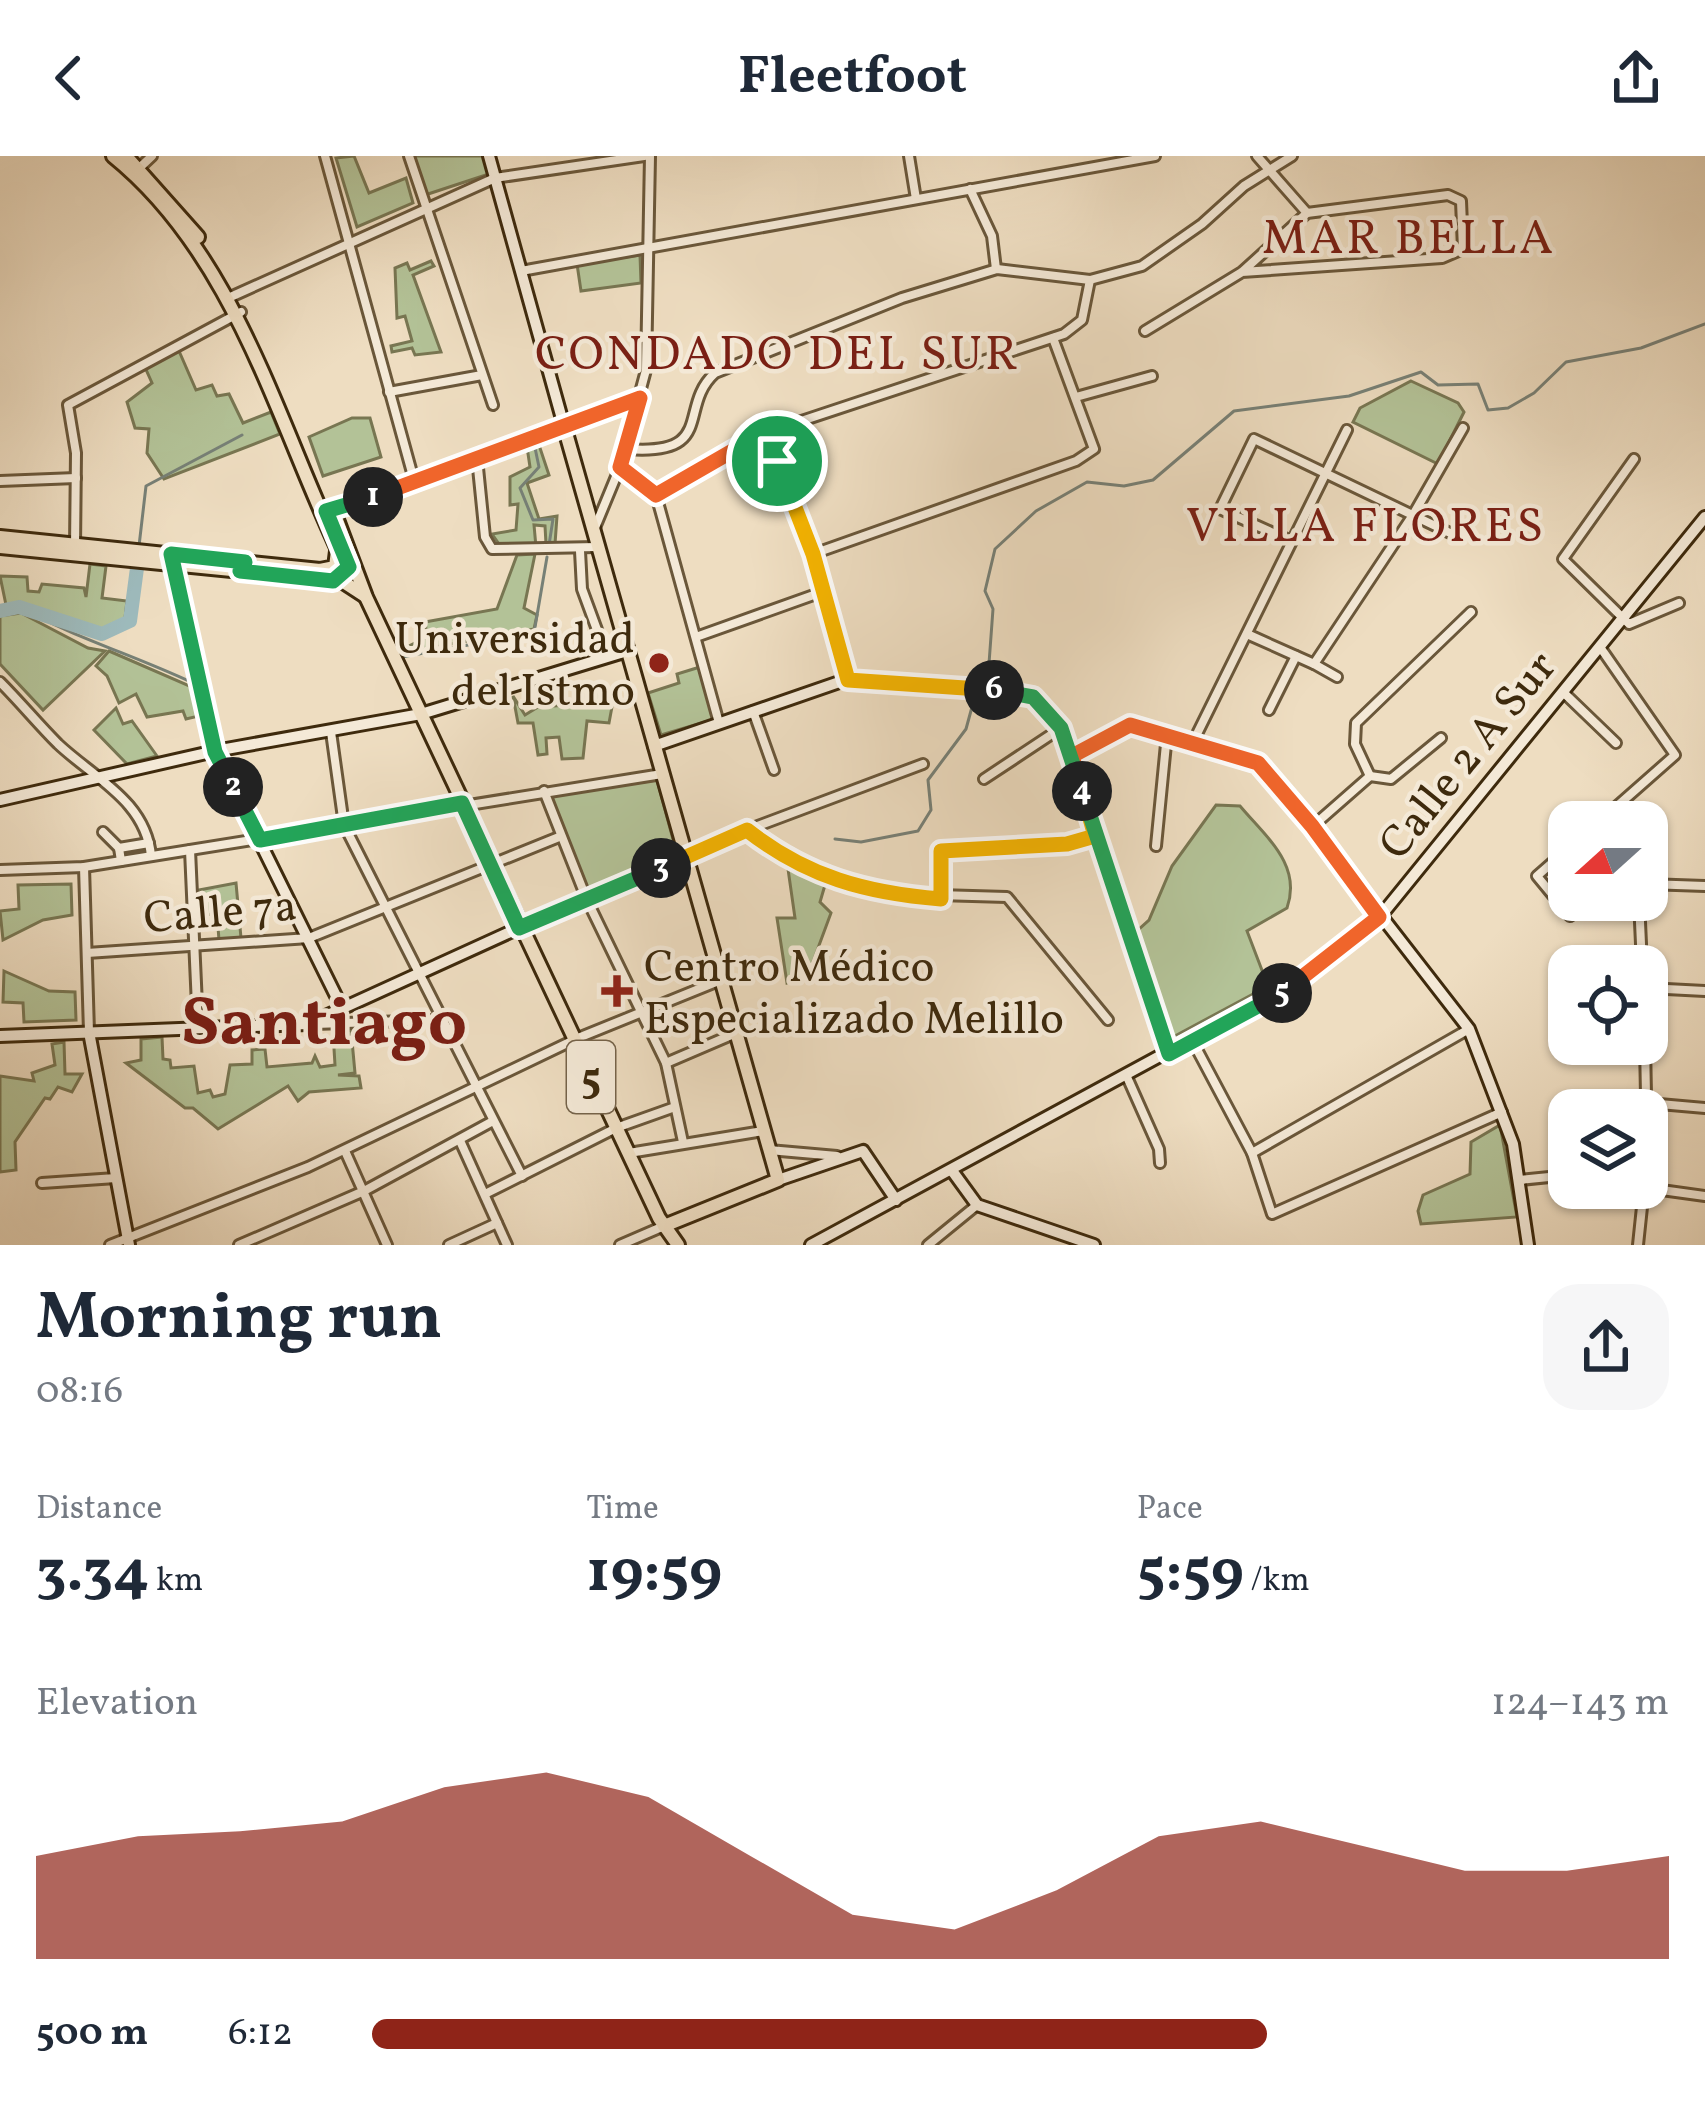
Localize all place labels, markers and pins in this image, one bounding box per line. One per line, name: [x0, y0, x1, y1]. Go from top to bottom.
pin: [726, 410, 828, 512]
pin: 1: [343, 467, 403, 527]
place label: Universidad del Istmo: [395, 610, 635, 725]
marker: Universidad del Istmo: [646, 650, 672, 676]
pin: 6: [964, 660, 1024, 720]
pin: 2: [203, 757, 263, 817]
pin: 4: [1052, 761, 1112, 821]
pin: 3: [631, 838, 691, 898]
place label: Centro Médico Especializado Melillo: [644, 938, 1064, 1053]
pin: 5: [1252, 963, 1312, 1023]
marker: Centro Médico Especializado Melillo: [601, 975, 633, 1007]

